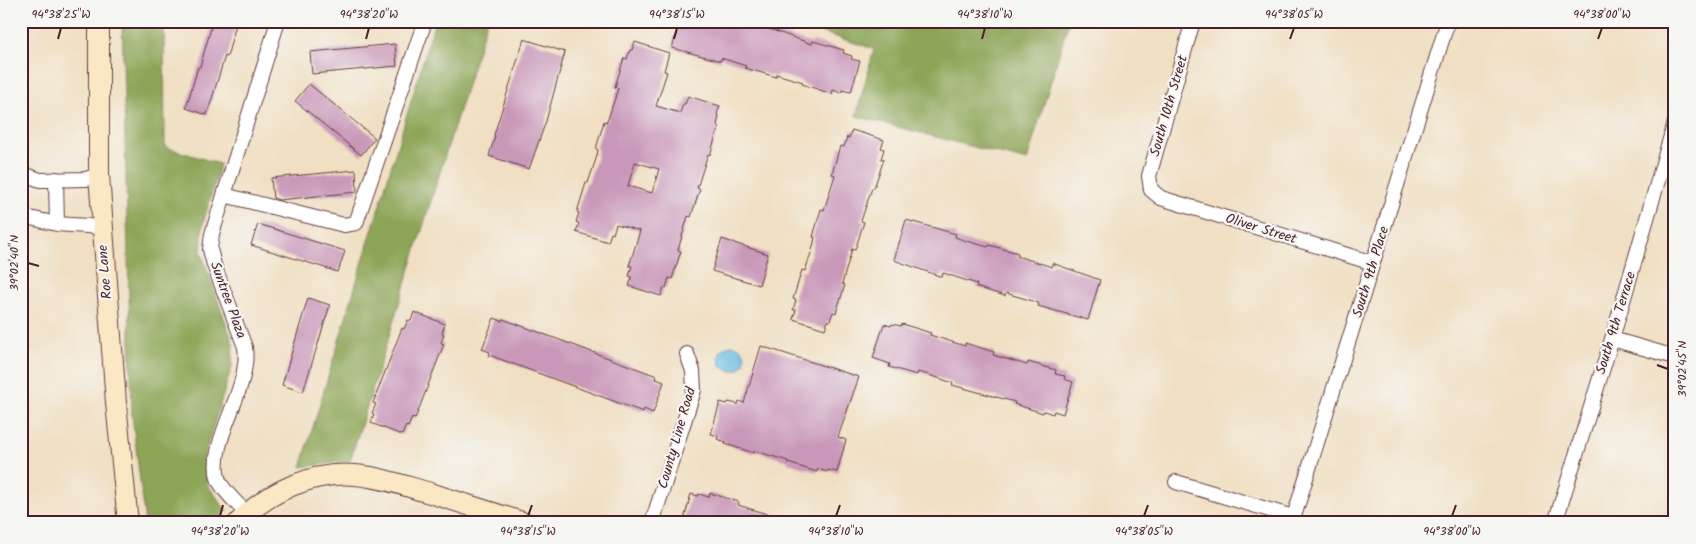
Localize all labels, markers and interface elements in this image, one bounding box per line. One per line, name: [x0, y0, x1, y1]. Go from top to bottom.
text: 94°38'25"W: [31, 5, 91, 24]
text: 94°38'20"W: [340, 5, 398, 24]
text: 94°38'15"W: [649, 5, 705, 24]
text: 94°38'10"W: [957, 5, 1013, 24]
text: 94°38'05"W: [1265, 5, 1323, 24]
text: 94°38'00"W: [1573, 5, 1631, 24]
street label: South 10th Street: [1144, 52, 1194, 159]
street label: Oliver Street: [1223, 208, 1300, 250]
street label: South 9th Place: [1347, 223, 1396, 320]
text: 39°02'40"N: [5, 235, 24, 291]
street label: Roe Lane: [92, 243, 118, 300]
street label: Suntree Plaza: [204, 259, 252, 341]
street label: South 9th Terrace: [1590, 268, 1642, 377]
text: 39°02'45"N: [1673, 341, 1692, 397]
street label: County Line Road: [652, 384, 702, 491]
text: 94°38'20"W: [191, 522, 249, 541]
text: 94°38'15"W: [500, 522, 556, 541]
text: 94°38'10"W: [808, 522, 864, 541]
text: 94°38'05"W: [1115, 522, 1173, 541]
text: 94°38'00"W: [1423, 522, 1481, 541]

